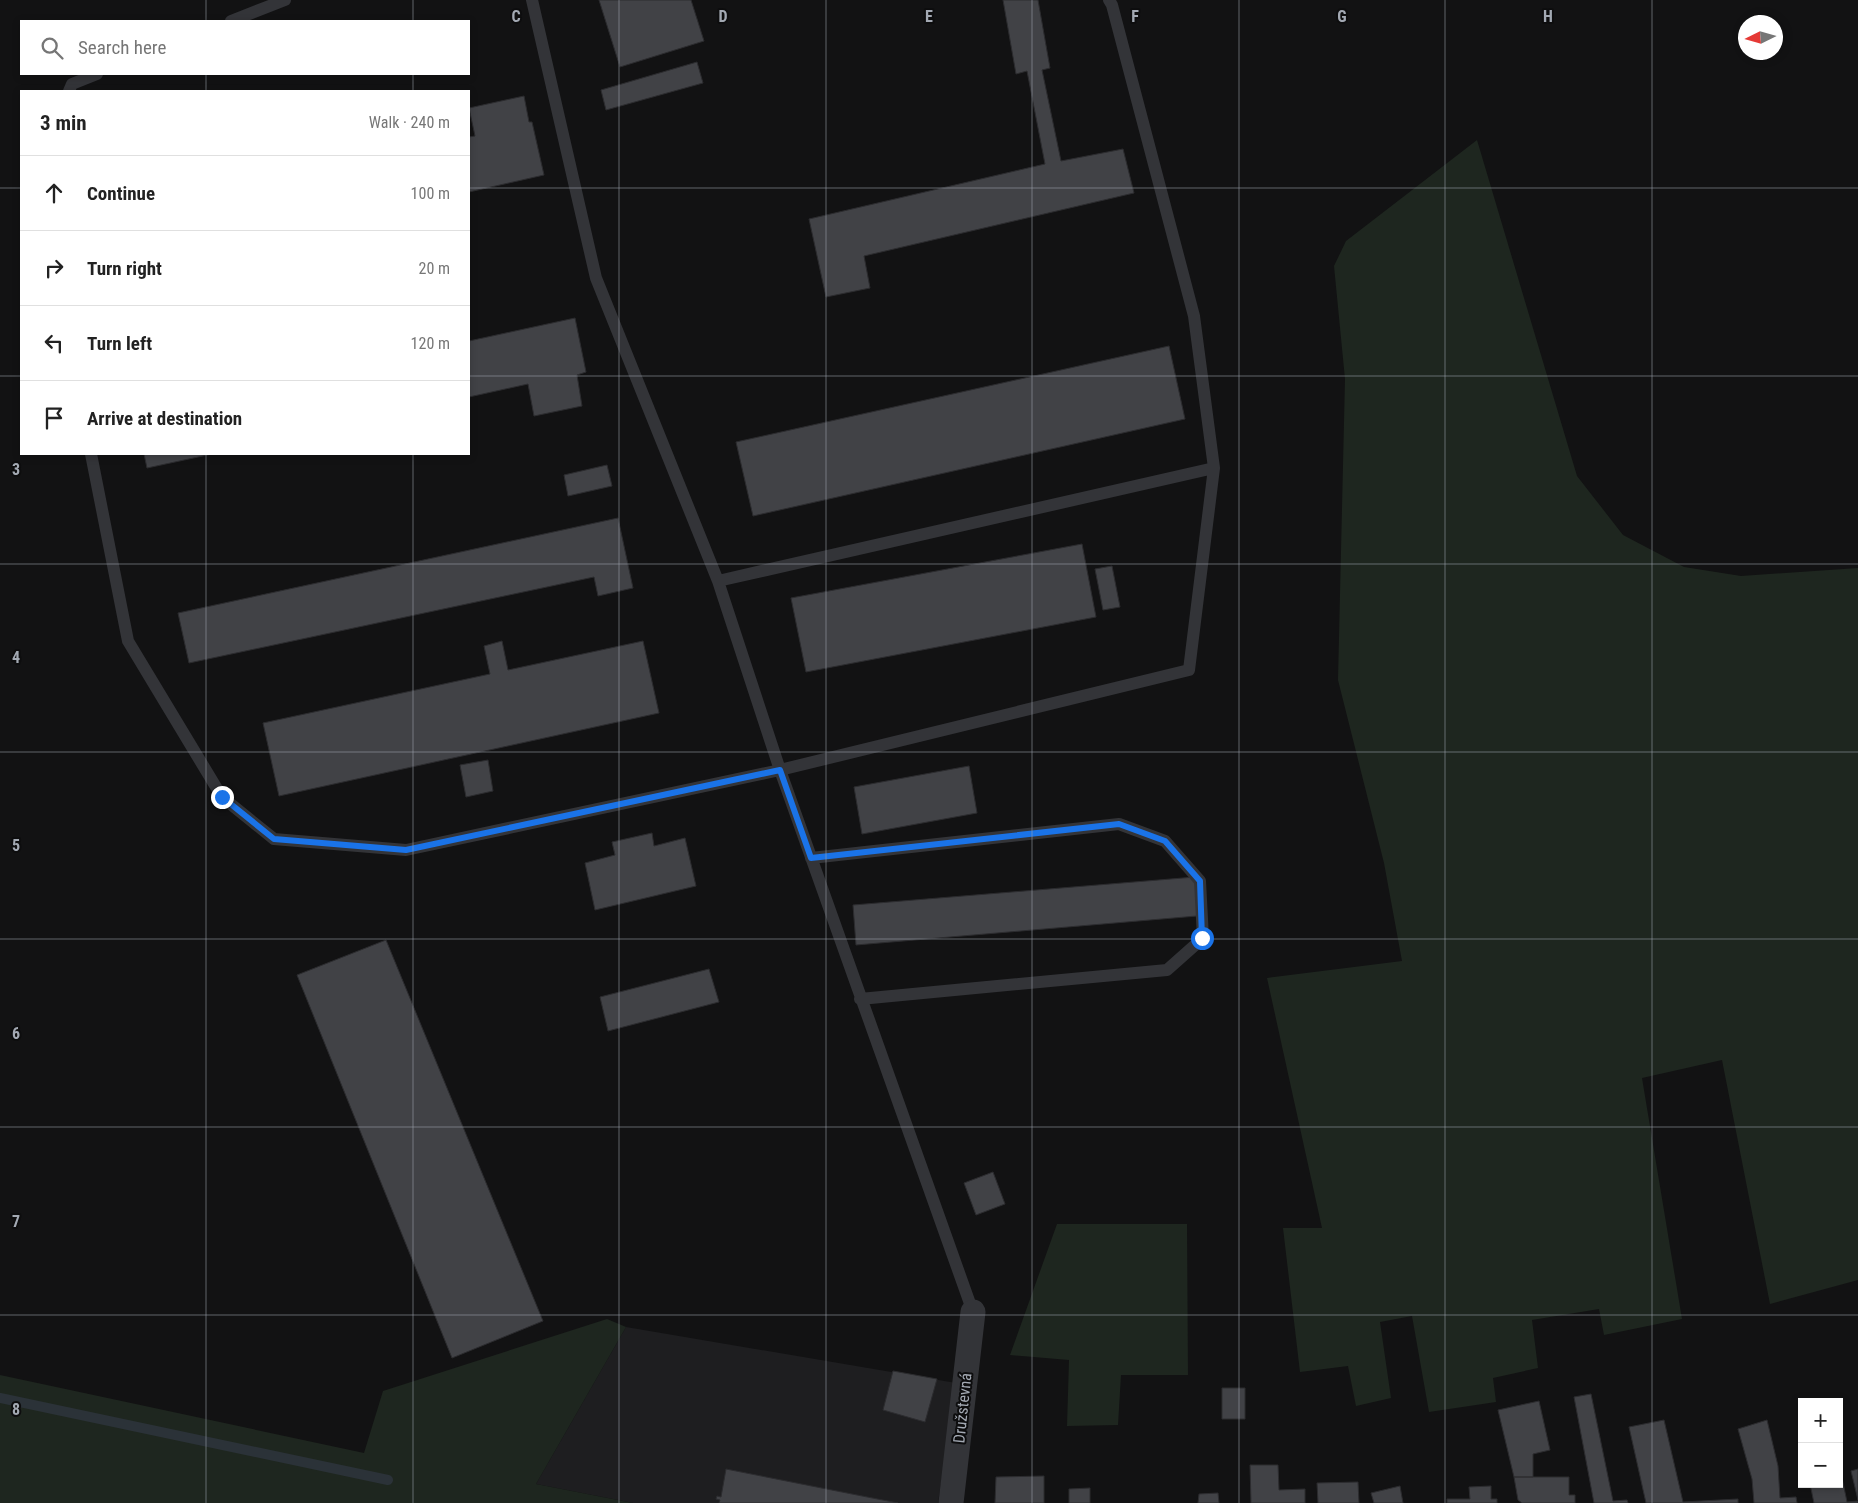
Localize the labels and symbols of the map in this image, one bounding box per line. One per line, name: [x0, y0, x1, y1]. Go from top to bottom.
text: C: [511, 7, 521, 26]
text: D: [718, 7, 728, 26]
text: E: [925, 7, 933, 26]
text: F: [1131, 7, 1139, 26]
text: G: [1337, 7, 1347, 26]
text: H: [1543, 7, 1553, 26]
north arrow: [1738, 15, 1783, 60]
text: 3: [12, 460, 20, 479]
text: 4: [12, 648, 20, 667]
route end: [211, 786, 234, 809]
text: 5: [12, 836, 20, 855]
route start: [1191, 927, 1214, 950]
text: 6: [12, 1024, 20, 1043]
text: 7: [12, 1212, 20, 1231]
street label: Družstevná: [949, 1372, 976, 1444]
text: 8: [12, 1400, 20, 1419]

